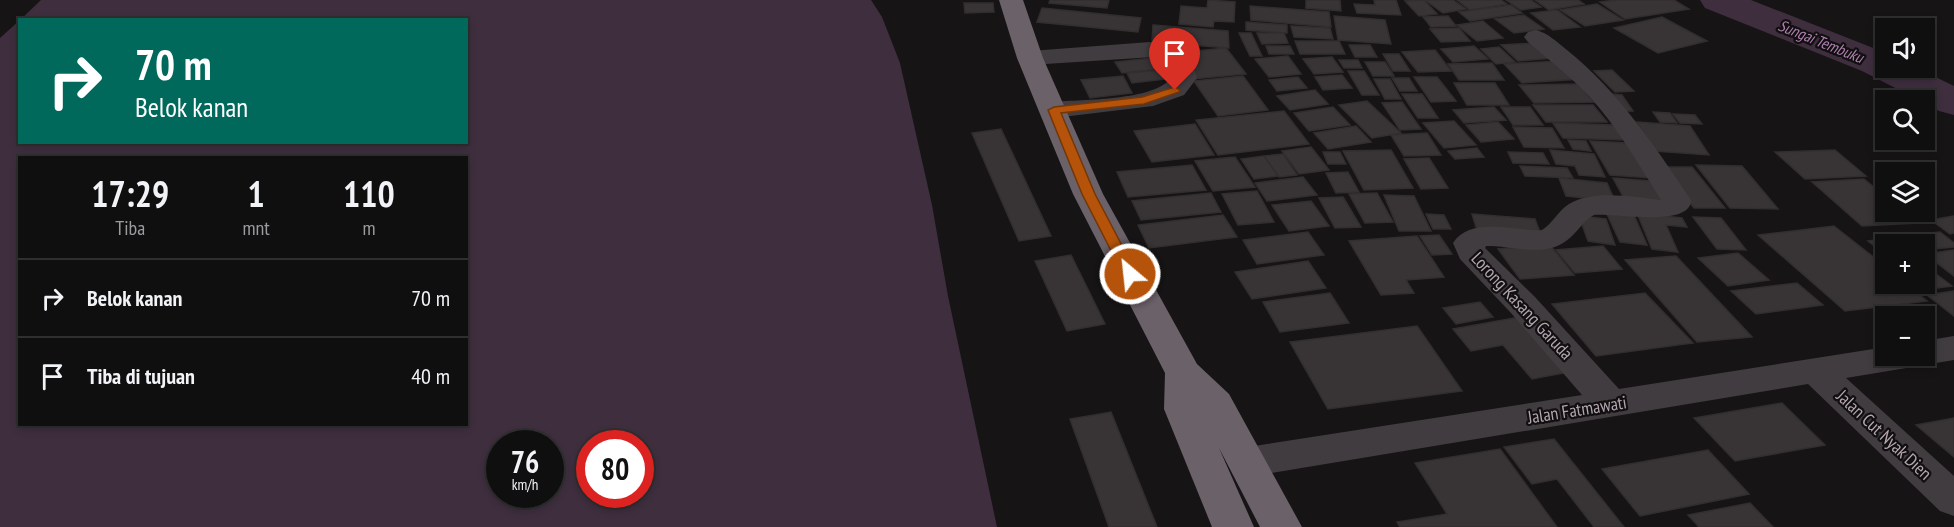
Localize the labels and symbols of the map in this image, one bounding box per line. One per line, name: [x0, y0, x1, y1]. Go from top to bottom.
water label: Sungai Tembuku: [1775, 15, 1868, 68]
pin: [1149, 28, 1200, 90]
position arrow: [1098, 242, 1162, 306]
street label: Lorong Kasang Garuda: [1467, 247, 1578, 364]
street label: Jalan Cut Nyak Dien: [1831, 384, 1937, 485]
street label: Jalan Fatmawati: [1525, 390, 1628, 429]
speed limit sign: 80: [576, 430, 654, 508]

